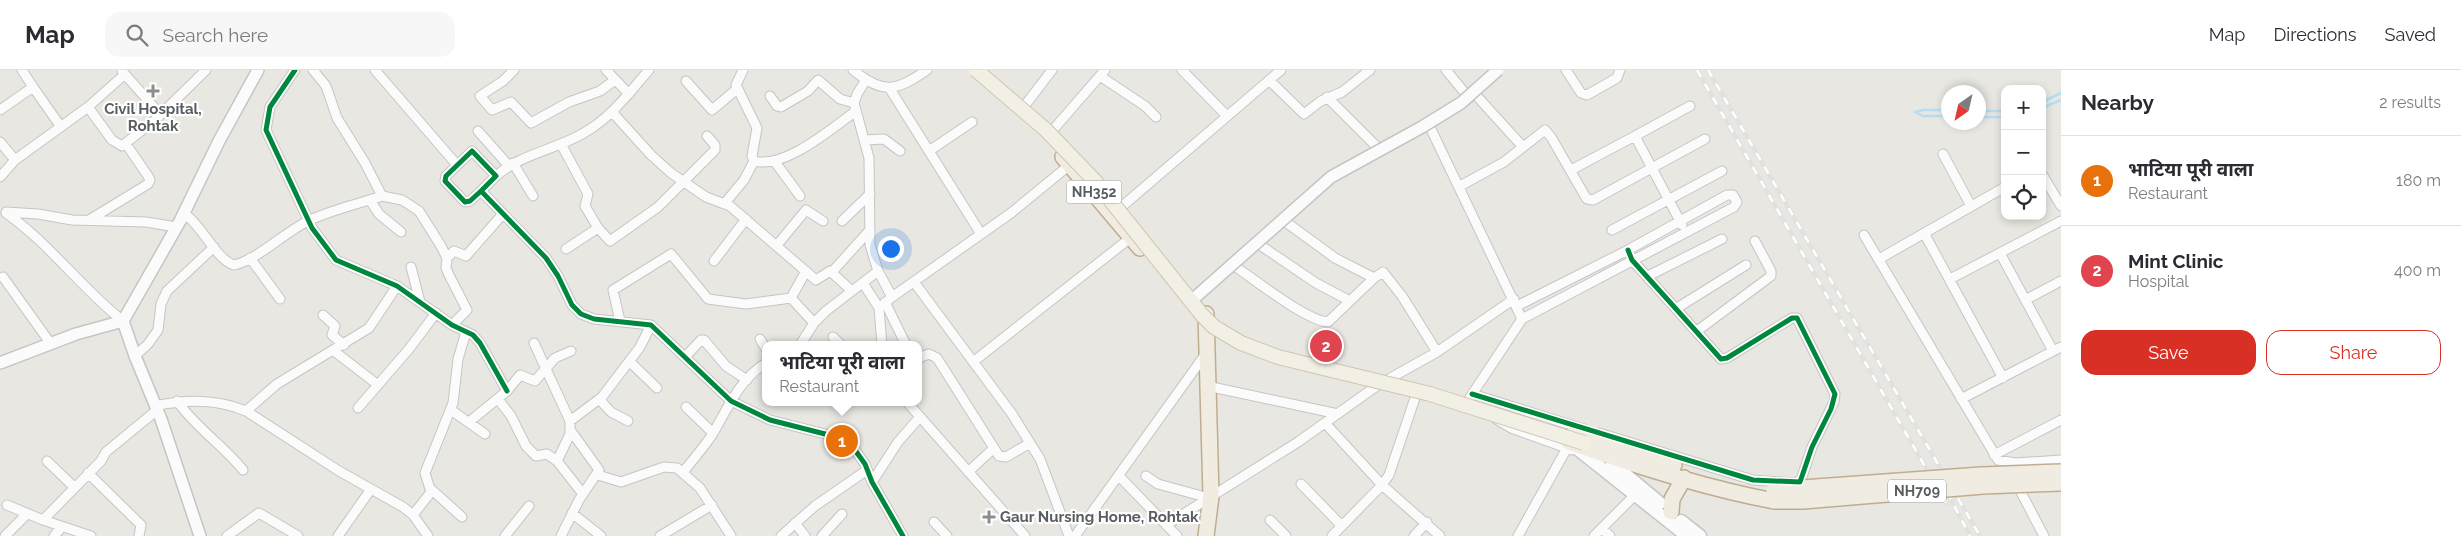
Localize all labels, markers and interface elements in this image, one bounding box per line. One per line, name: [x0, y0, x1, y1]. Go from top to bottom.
search box: [105, 12, 455, 57]
text: Map: [25, 20, 75, 49]
icon: search: [123, 21, 151, 49]
text: Search here: [163, 24, 268, 46]
text: Map: [2209, 24, 2245, 45]
text: Directions: [2273, 24, 2357, 45]
text: Saved: [2385, 24, 2436, 45]
marker: Civil Hospital, Rohtak: [146, 84, 160, 98]
north arrow: [1941, 85, 1986, 130]
map controls: [2001, 85, 2046, 220]
button: +: [2001, 85, 2046, 130]
text: Nearby: [2081, 90, 2154, 115]
text: 2 results: [2379, 93, 2441, 112]
place label: Civil Hospital, Rohtak: [104, 100, 202, 135]
button: −: [2001, 130, 2046, 175]
text: भाटिया पूरी वाला: [2128, 158, 2253, 180]
text: 1: [2093, 171, 2101, 190]
text: 180 m: [2396, 171, 2441, 190]
button: locate: [2001, 175, 2046, 220]
road number: NH352: [1066, 180, 1122, 204]
text: Restaurant: [2128, 184, 2208, 203]
your location: [878, 236, 904, 262]
text: Mint Clinic: [2128, 250, 2224, 272]
text: 2: [2092, 261, 2102, 280]
text: 400 m: [2394, 261, 2441, 280]
text: Hospital: [2128, 272, 2189, 291]
pin: 2: [1310, 327, 1342, 365]
button: Save: [2081, 330, 2256, 375]
button: Share: [2266, 330, 2441, 375]
popup: [762, 341, 922, 406]
text: भाटिया पूरी वाला: [779, 351, 905, 373]
text: Restaurant: [779, 377, 859, 396]
pin: 1: [826, 422, 858, 460]
road number: NH709: [1888, 480, 1946, 502]
place label: Gaur Nursing Home, Rohtak: [1000, 508, 1199, 526]
marker: Gaur Nursing Home, Rohtak: [982, 510, 996, 524]

